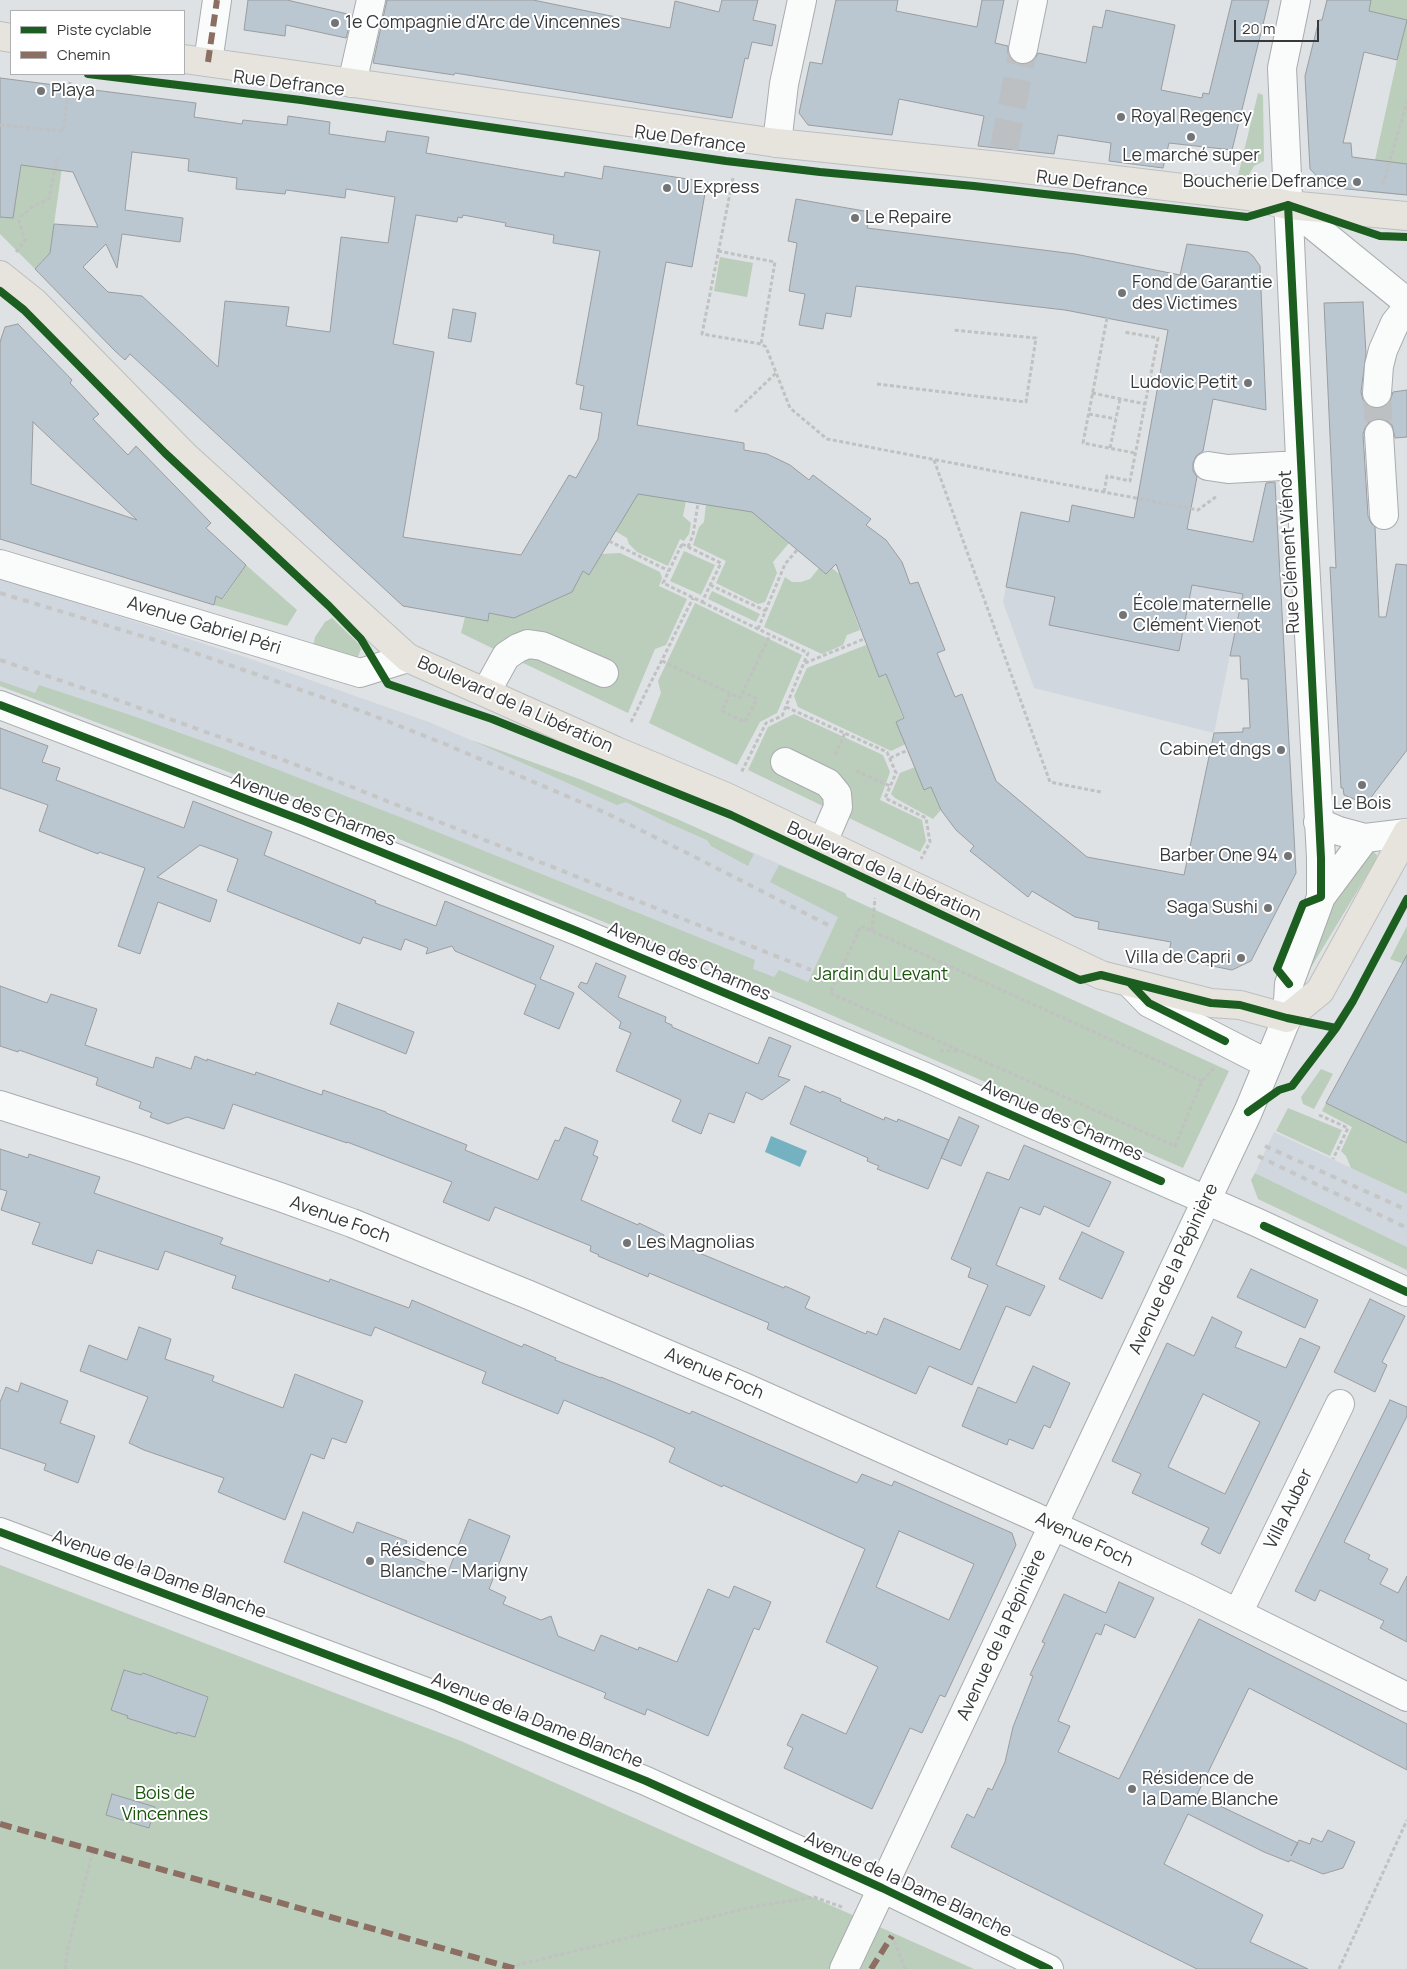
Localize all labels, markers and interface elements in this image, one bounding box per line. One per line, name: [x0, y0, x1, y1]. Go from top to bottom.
legend: [10, 10, 185, 75]
scale bar: [1237, 10, 1322, 42]
place label: 1e Compagnie d'Arc de Vincennes: [345, 12, 620, 34]
marker: 1e Compagnie d'Arc de Vincennes: [329, 17, 341, 29]
text: 20 m: [1242, 18, 1275, 39]
text: Piste cyclable: [57, 19, 152, 40]
text: Chemin: [57, 44, 110, 65]
street label: Rue Defrance: [232, 66, 346, 102]
place label: Playa: [51, 80, 95, 102]
marker: Playa: [35, 85, 47, 97]
place label: Royal Regency: [1131, 106, 1252, 128]
marker: Royal Regency: [1115, 111, 1127, 123]
street label: Rue Defrance: [633, 122, 747, 158]
marker: Le marché super: [1185, 131, 1197, 143]
place label: Le marché super: [1122, 145, 1260, 167]
street label: Rue Defrance: [1035, 166, 1149, 202]
place label: Boucherie Defrance: [1183, 171, 1347, 193]
marker: Boucherie Defrance: [1351, 176, 1363, 188]
place label: U Express: [677, 177, 759, 199]
marker: U Express: [661, 182, 673, 194]
place label: Le Repaire: [865, 207, 952, 229]
marker: Le Repaire: [849, 212, 861, 224]
place label: Fond de Garantie des Victimes: [1132, 272, 1273, 314]
marker: Fond de Garantie des Victimes: [1116, 287, 1128, 299]
place label: Ludovic Petit: [1130, 372, 1238, 394]
marker: Ludovic Petit: [1242, 377, 1254, 389]
street label: Rue Clément Viénot: [1275, 470, 1305, 634]
street label: Avenue Gabriel Péri: [124, 592, 284, 660]
place label: École maternelle Clément Vienot: [1133, 594, 1271, 636]
marker: École maternelle Clément Vienot: [1117, 609, 1129, 621]
street label: Boulevard de la Libération: [414, 652, 616, 758]
place label: Cabinet dngs: [1160, 739, 1271, 761]
marker: Cabinet dngs: [1275, 744, 1287, 756]
street label: Avenue des Charmes: [228, 769, 398, 851]
marker: Le Bois: [1356, 779, 1368, 791]
place label: Le Bois: [1333, 793, 1391, 815]
street label: Boulevard de la Libération: [783, 817, 985, 927]
place label: Barber One 94: [1160, 845, 1278, 867]
marker: Barber One 94: [1282, 850, 1294, 862]
place label: Saga Sushi: [1167, 897, 1258, 919]
marker: Saga Sushi: [1262, 902, 1274, 914]
street label: Avenue des Charmes: [604, 918, 774, 1006]
place label: Villa de Capri: [1125, 947, 1231, 969]
marker: Villa de Capri: [1235, 952, 1247, 964]
park label: Jardin du Levant: [814, 964, 948, 986]
street label: Avenue des Charmes: [978, 1076, 1146, 1166]
street label: Avenue de la Pépinière: [1125, 1180, 1223, 1358]
street label: Avenue Foch: [287, 1192, 393, 1248]
place label: Les Magnolias: [637, 1232, 755, 1254]
marker: Les Magnolias: [621, 1237, 633, 1249]
street label: Avenue Foch: [661, 1343, 767, 1405]
street label: Villa Auber: [1260, 1465, 1318, 1553]
street label: Avenue Foch: [1032, 1508, 1136, 1572]
street label: Avenue de la Dame Blanche: [49, 1526, 269, 1624]
place label: Résidence Blanche - Marigny: [380, 1540, 528, 1582]
street label: Avenue de la Pépinière: [953, 1546, 1051, 1724]
marker: Résidence Blanche - Marigny: [364, 1555, 376, 1567]
street label: Avenue de la Dame Blanche: [428, 1669, 646, 1773]
place label: Résidence de la Dame Blanche: [1142, 1768, 1278, 1810]
park label: Bois de Vincennes: [122, 1783, 208, 1826]
marker: Résidence de la Dame Blanche: [1126, 1783, 1138, 1795]
street label: Avenue de la Dame Blanche: [801, 1827, 1015, 1943]

